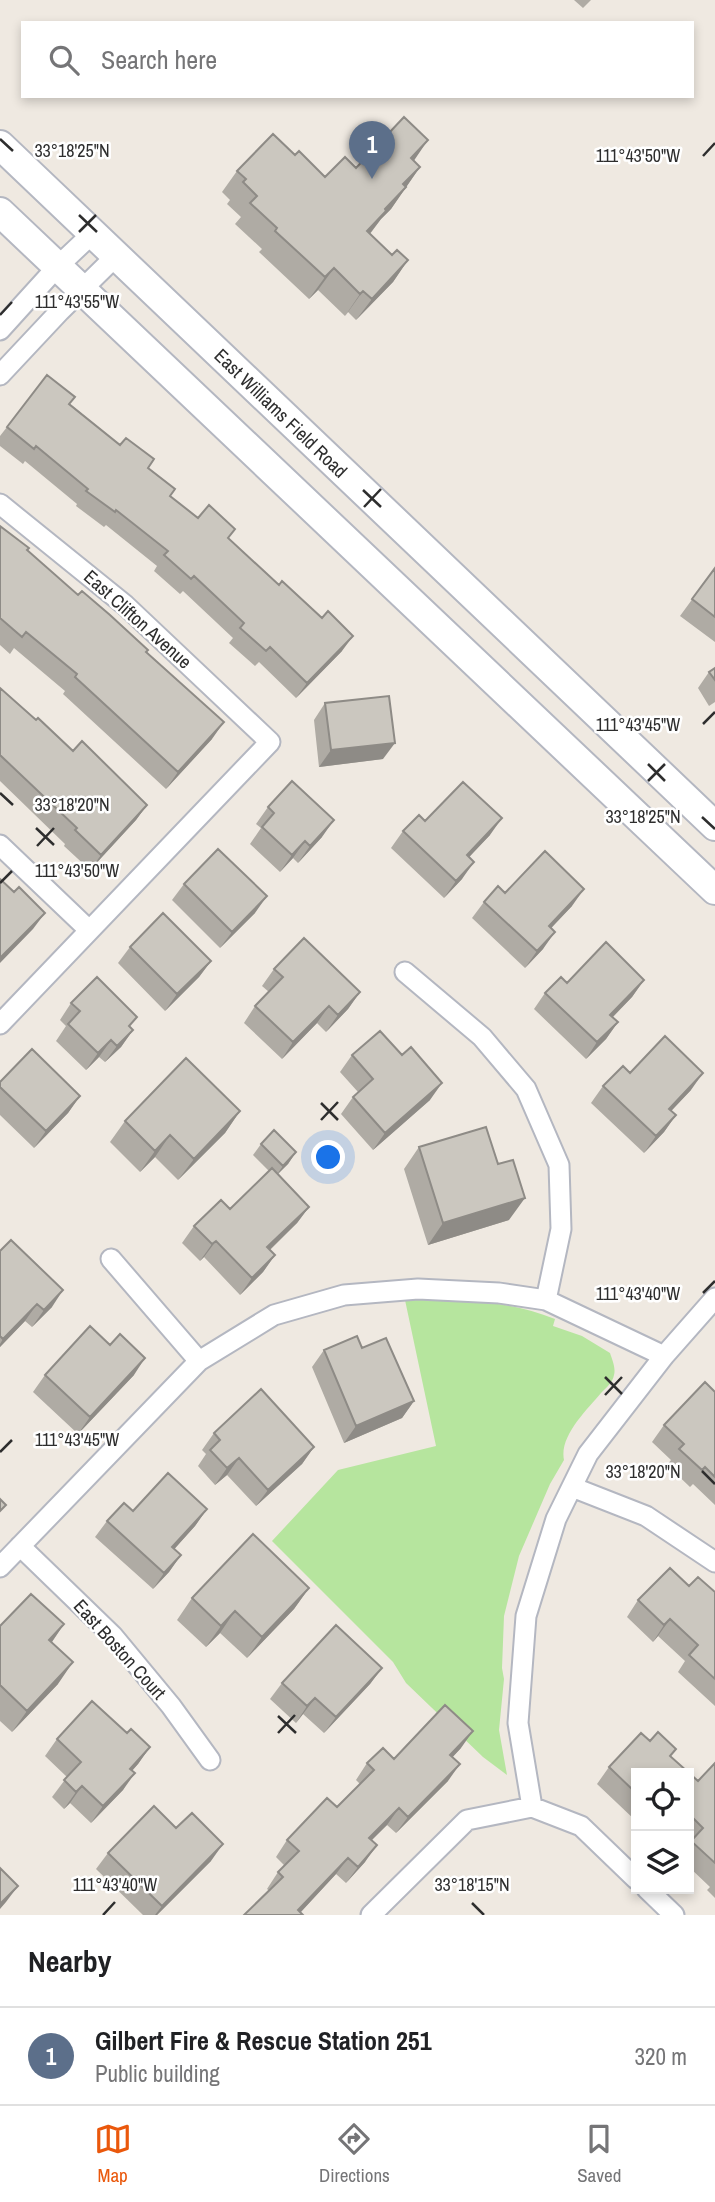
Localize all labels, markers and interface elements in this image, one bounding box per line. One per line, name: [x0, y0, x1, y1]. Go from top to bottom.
search box: [21, 21, 694, 98]
icon: search: [45, 41, 83, 79]
text: Search here: [101, 42, 217, 77]
pin: 1: [349, 121, 395, 179]
text: 33°18'25"N: [34, 138, 110, 163]
text: 111°43'50"W: [596, 143, 680, 168]
text: 111°43'55"W: [35, 289, 119, 314]
street label: East Williams Field Road: [209, 343, 353, 483]
street label: East Clifton Avenue: [79, 564, 197, 674]
text: 111°43'45"W: [596, 712, 680, 737]
text: 33°18'20"N: [34, 792, 110, 817]
text: 33°18'25"N: [605, 804, 681, 829]
text: 111°43'50"W: [35, 858, 119, 883]
your location: [311, 1140, 345, 1174]
text: 111°43'40"W: [596, 1281, 680, 1306]
text: 111°43'45"W: [35, 1427, 119, 1452]
text: 33°18'20"N: [605, 1459, 681, 1484]
street label: East Boston Court: [68, 1593, 172, 1705]
map controls: [631, 1768, 694, 1894]
button: locate: [631, 1768, 694, 1831]
button: layers: [631, 1831, 694, 1894]
text: 111°43'40"W: [73, 1872, 157, 1897]
text: 33°18'15"N: [434, 1872, 510, 1897]
text: Nearby: [28, 1941, 111, 1981]
text: Gilbert Fire & Rescue Station 251: [95, 2023, 432, 2058]
text: 1: [46, 2041, 56, 2072]
text: 320 m: [635, 2041, 687, 2072]
text: Public building: [95, 2058, 220, 2089]
tab: Map: [94, 2120, 132, 2188]
tab: Directions: [319, 2120, 390, 2188]
tab: Saved: [577, 2120, 621, 2188]

